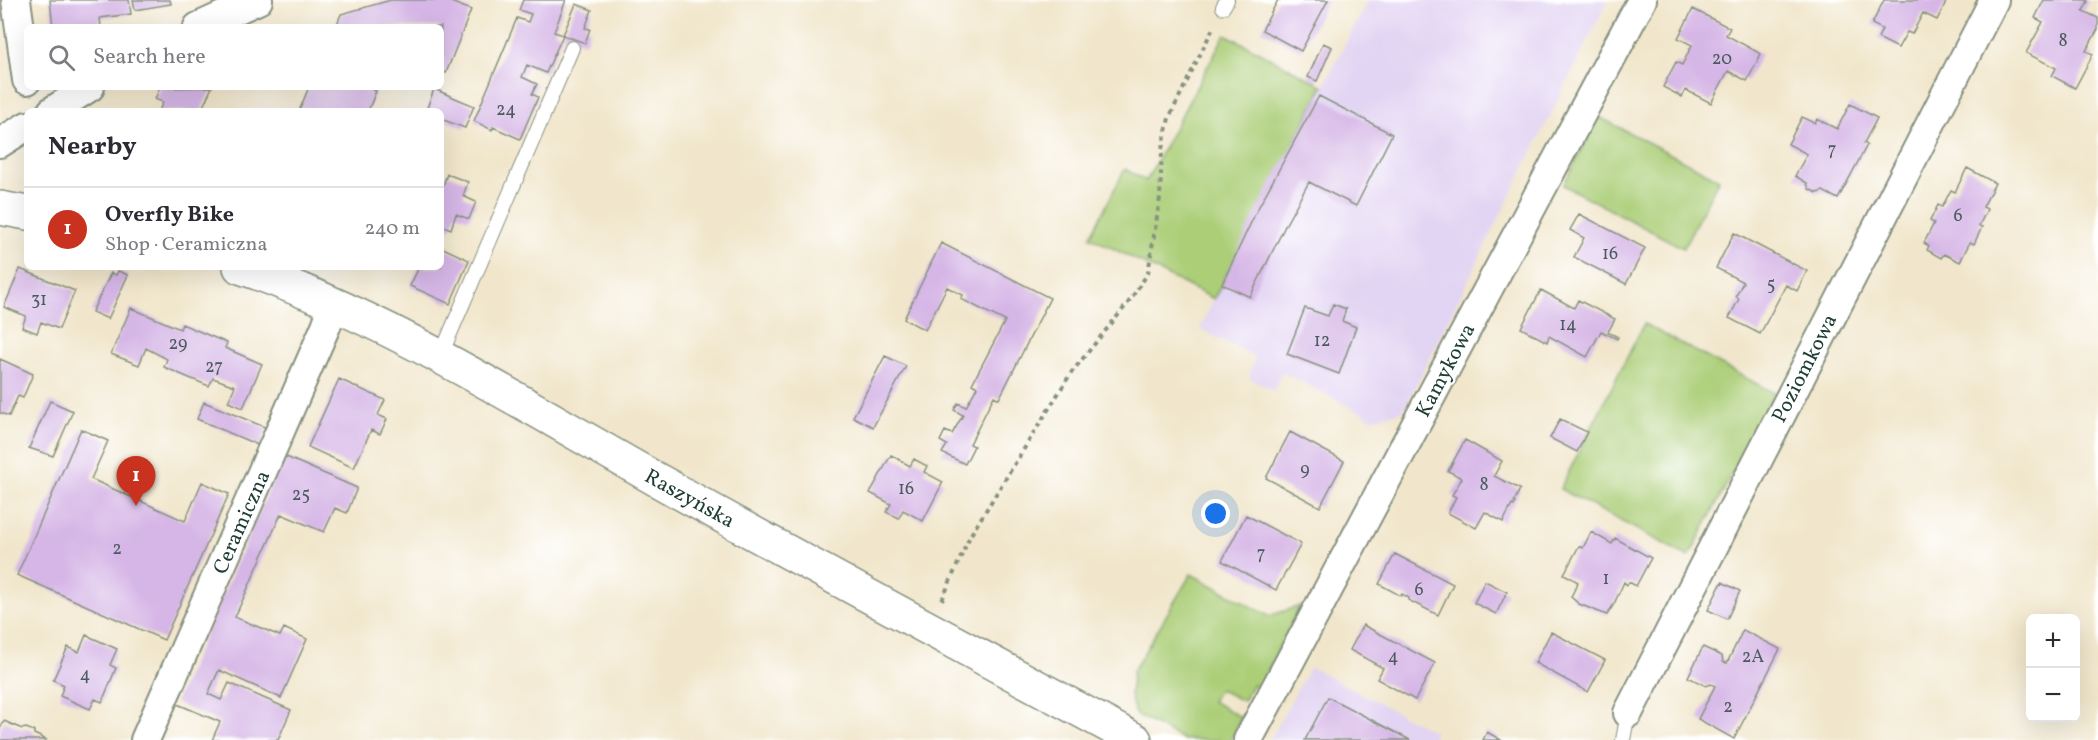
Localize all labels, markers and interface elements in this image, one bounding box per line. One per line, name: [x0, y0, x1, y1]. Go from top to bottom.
search box: [24, 24, 444, 90]
house number: 8: [2058, 29, 2068, 54]
icon: search: [45, 41, 78, 74]
text: Search here: [93, 42, 206, 73]
house number: 20: [1712, 47, 1732, 72]
house number: 24: [496, 98, 516, 123]
text: Nearby: [48, 129, 137, 165]
house number: 7: [1828, 138, 1836, 163]
text: Overfly Bike: [105, 200, 234, 231]
house number: 6: [1953, 204, 1963, 229]
text: 1: [63, 215, 72, 243]
text: 240 m: [365, 215, 420, 243]
text: Shop · Ceramiczna: [105, 231, 267, 259]
house number: 16: [1602, 242, 1618, 267]
house number: 5: [1767, 273, 1775, 298]
house number: 31: [31, 288, 47, 313]
street label: Poziomkowa: [1766, 309, 1845, 428]
house number: 14: [1559, 313, 1577, 338]
street label: Kamykowa: [1409, 319, 1483, 423]
house number: 12: [1314, 329, 1330, 354]
house number: 29: [169, 332, 187, 357]
house number: 27: [205, 355, 223, 380]
pin: 1: [116, 456, 156, 506]
house number: 9: [1300, 458, 1310, 483]
street label: Raszyńska: [639, 463, 740, 536]
street label: Ceramiczna: [207, 466, 278, 579]
house number: 8: [1479, 473, 1489, 498]
house number: 16: [898, 477, 914, 502]
house number: 25: [292, 483, 310, 508]
your location: [1201, 499, 1230, 528]
house number: 2: [112, 537, 122, 562]
house number: 7: [1257, 542, 1265, 567]
house number: 1: [1603, 567, 1609, 592]
house number: 6: [1414, 578, 1424, 603]
map controls: [2026, 614, 2080, 722]
button: +: [2026, 614, 2080, 668]
house number: 4: [1388, 645, 1398, 670]
house number: 2A: [1742, 645, 1764, 670]
house number: 4: [80, 663, 90, 688]
button: −: [2026, 668, 2080, 722]
house number: 2: [1723, 695, 1733, 720]

